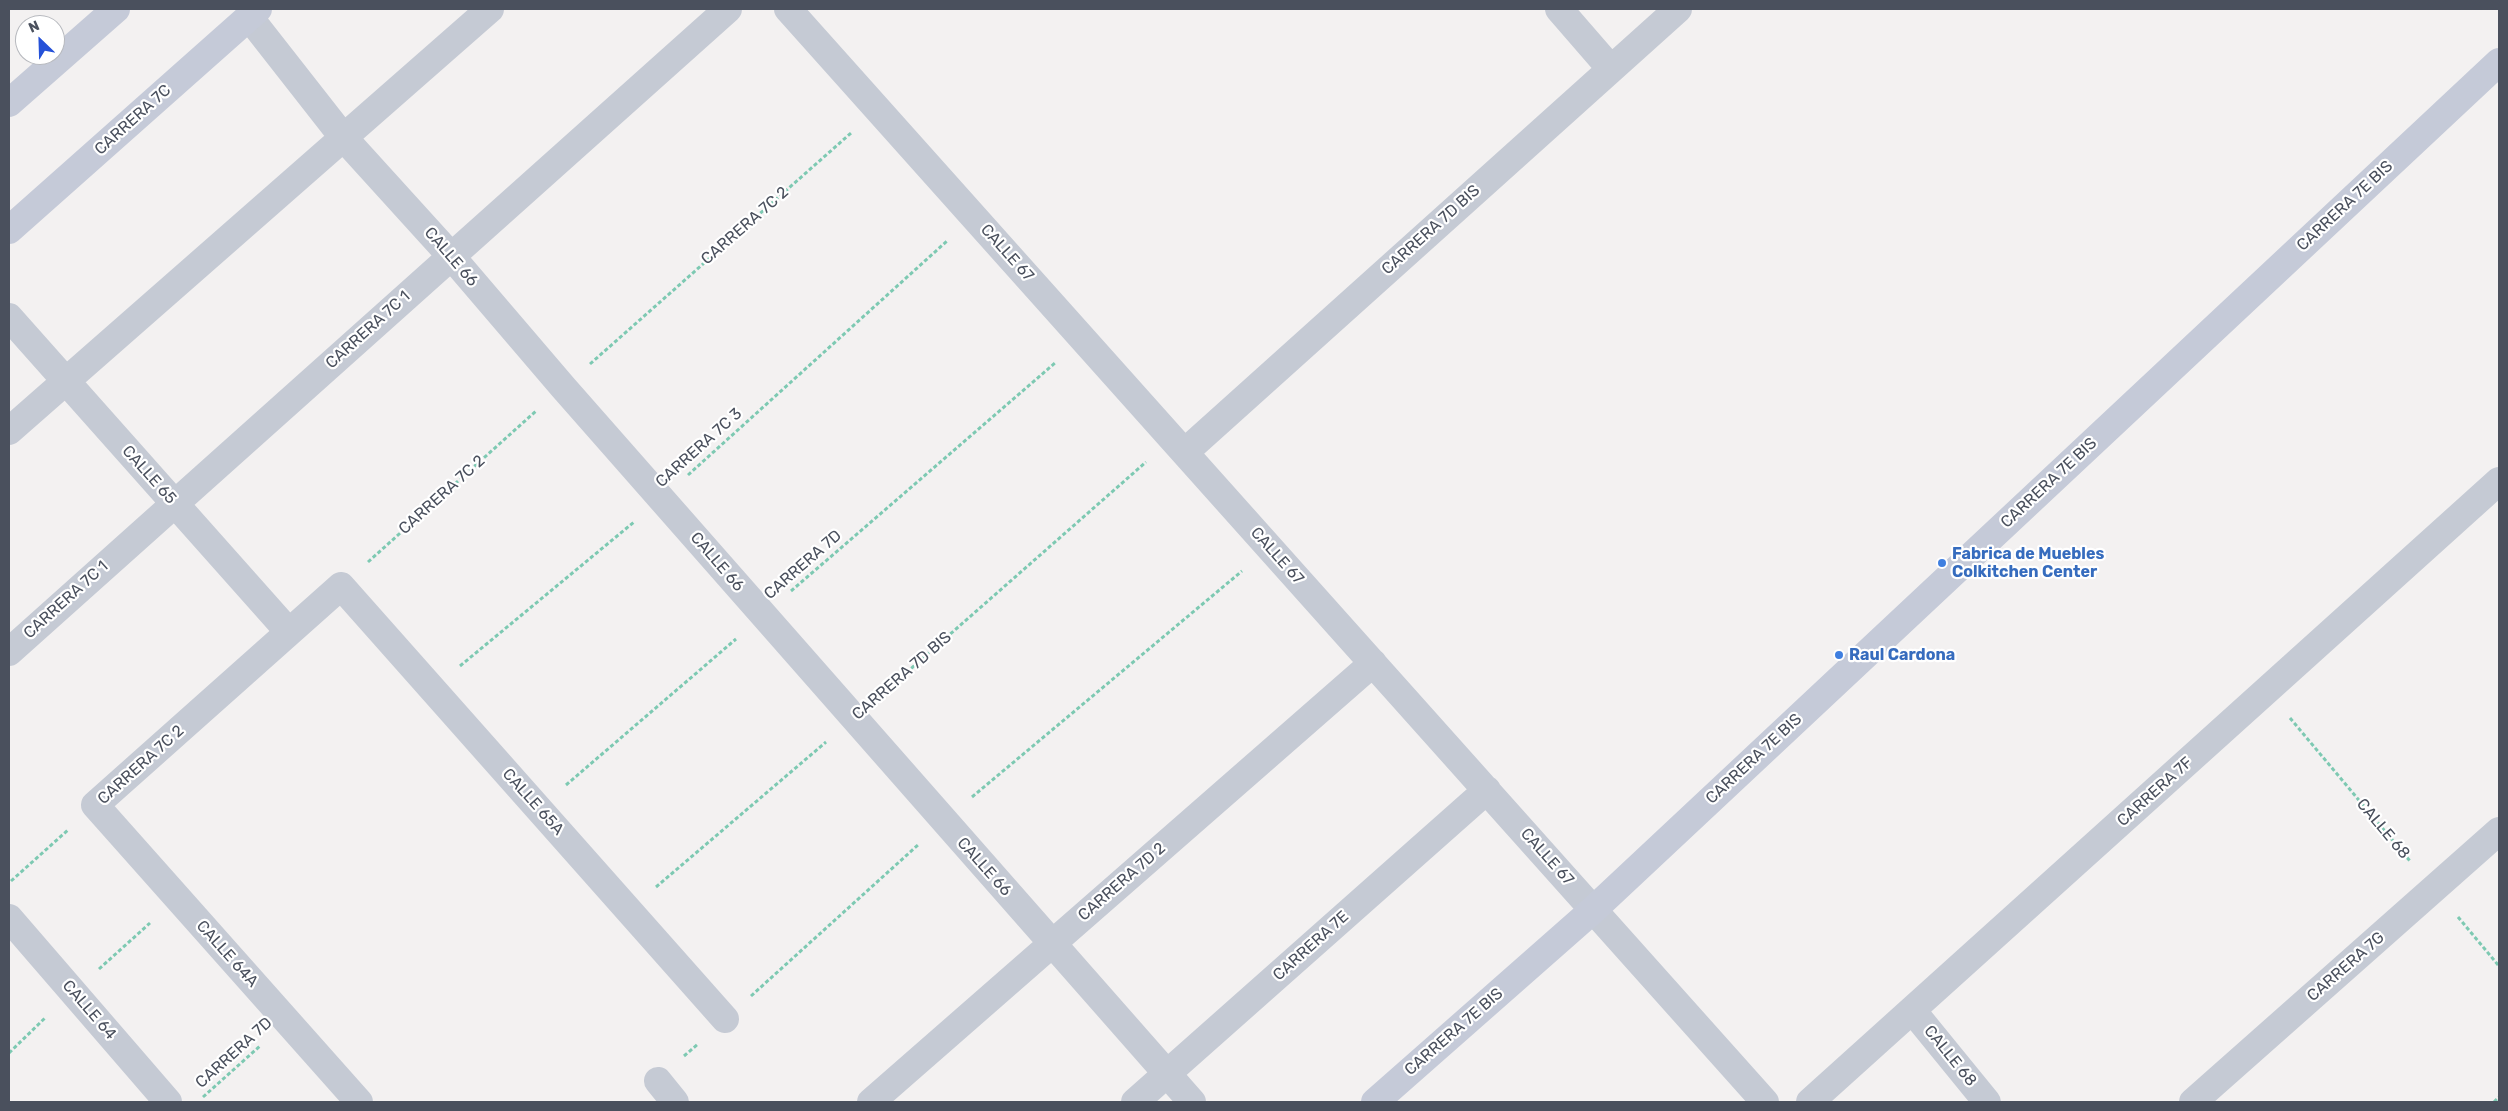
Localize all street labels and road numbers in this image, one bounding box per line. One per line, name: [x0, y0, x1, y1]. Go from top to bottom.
street label: CARRERA 7C: [91, 81, 175, 159]
street label: CARRERA 7E BIS: [2293, 157, 2397, 255]
street label: CARRERA 7D BIS: [1378, 181, 1484, 279]
street label: CARRERA 7C 2: [697, 183, 793, 269]
street label: CALLE 67: [976, 220, 1038, 286]
street label: CALLE 66: [420, 223, 482, 291]
street label: CARRERA 7C 1: [322, 287, 414, 373]
street label: CARRERA 7C 3: [652, 404, 746, 492]
street label: CARRERA 7E BIS: [1997, 434, 2101, 532]
street label: CALLE 65: [118, 442, 180, 508]
street label: CARRERA 7C 2: [395, 451, 489, 539]
street label: CALLE 67: [1246, 523, 1308, 589]
street label: CARRERA 7D: [760, 526, 846, 604]
street label: CALLE 66: [686, 528, 748, 596]
street label: CARRERA 7C 1: [20, 557, 112, 643]
street label: CARRERA 7D BIS: [848, 628, 956, 724]
street label: CARRERA 7E BIS: [1702, 710, 1806, 808]
street label: CARRERA 7C 2: [94, 721, 188, 809]
street label: CARRERA 7F: [2113, 753, 2197, 831]
street label: CALLE 65A: [498, 765, 568, 839]
street label: CALLE 68: [2352, 795, 2414, 863]
street label: CALLE 67: [1516, 824, 1578, 890]
street label: CALLE 66: [953, 834, 1015, 900]
street label: CARRERA 7D 2: [1074, 839, 1170, 925]
street label: CARRERA 7E: [1269, 907, 1353, 985]
street label: CALLE 64A: [192, 917, 262, 991]
street label: CARRERA 7G: [2303, 928, 2389, 1006]
street label: CALLE 64: [58, 976, 120, 1044]
street label: CARRERA 7E BIS: [1401, 984, 1507, 1080]
street label: CARRERA 7D: [192, 1014, 276, 1092]
street label: CALLE 68: [1920, 1022, 1980, 1090]

